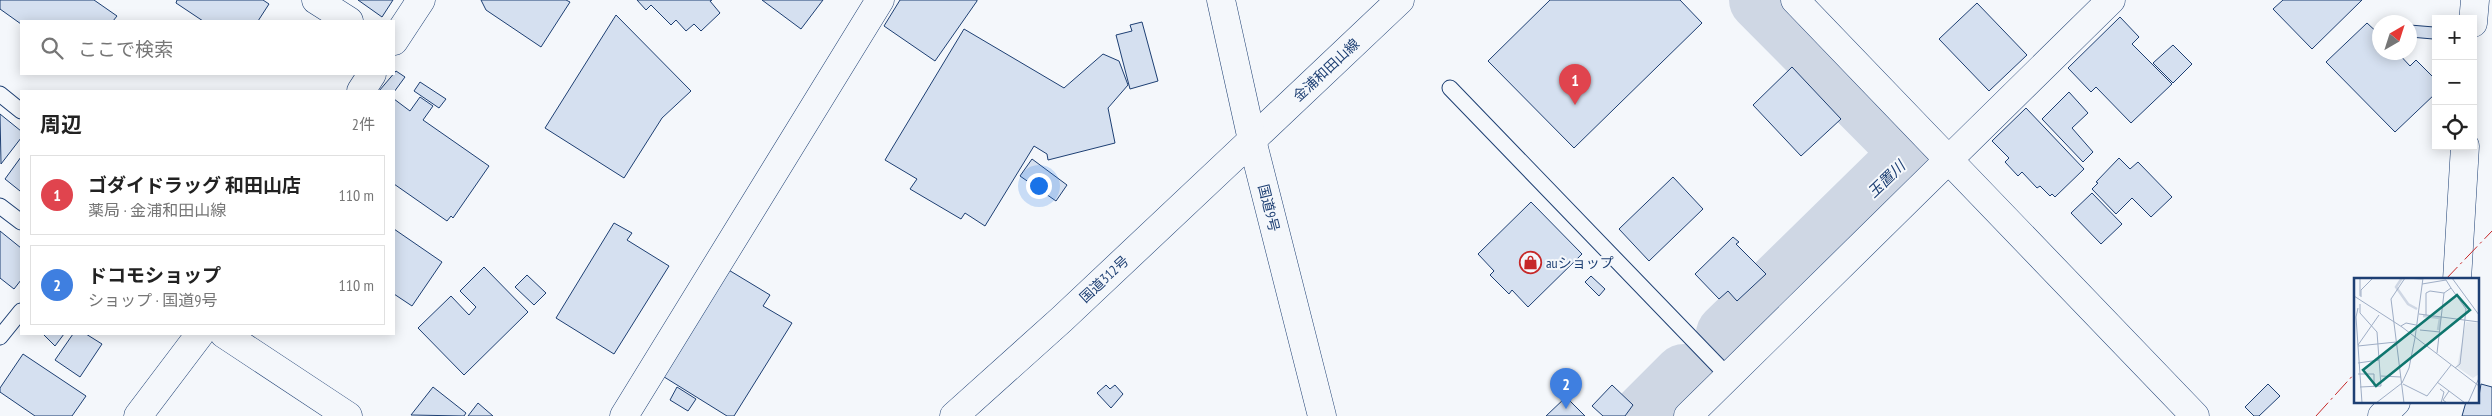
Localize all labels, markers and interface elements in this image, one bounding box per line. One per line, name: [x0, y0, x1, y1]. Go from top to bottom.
north arrow: [2372, 15, 2417, 60]
map controls: [2432, 15, 2477, 150]
button: +: [2432, 15, 2477, 60]
search box: [20, 20, 395, 75]
icon: search: [38, 34, 66, 62]
street label: 金浦和田山線: [1289, 35, 1363, 105]
text: ここで検索: [78, 37, 173, 61]
button: −: [2432, 60, 2477, 105]
pin: 1: [1559, 64, 1591, 105]
button: locate: [2432, 105, 2477, 150]
text: 周辺: [40, 111, 82, 138]
text: 2件: [352, 114, 375, 134]
water label: 玉置川: [1863, 155, 1910, 201]
text: ゴダイドラッグ 和田山店: [88, 173, 301, 197]
your location: [1026, 173, 1052, 199]
street label: 国道9号: [1254, 182, 1284, 234]
text: 1: [53, 185, 61, 205]
text: 110 m: [339, 185, 374, 205]
text: 薬局 · 金浦和田山線: [88, 200, 226, 220]
shop icon: auショップ: [1518, 251, 1542, 275]
street label: 国道312号: [1076, 252, 1132, 306]
place label: auショップ: [1546, 254, 1614, 272]
text: ドコモショップ: [88, 263, 221, 287]
text: 2: [53, 275, 61, 295]
text: 110 m: [339, 275, 374, 295]
inset map: [2354, 278, 2480, 404]
text: ショップ · 国道9号: [88, 290, 217, 310]
pin: 2: [1550, 368, 1582, 409]

